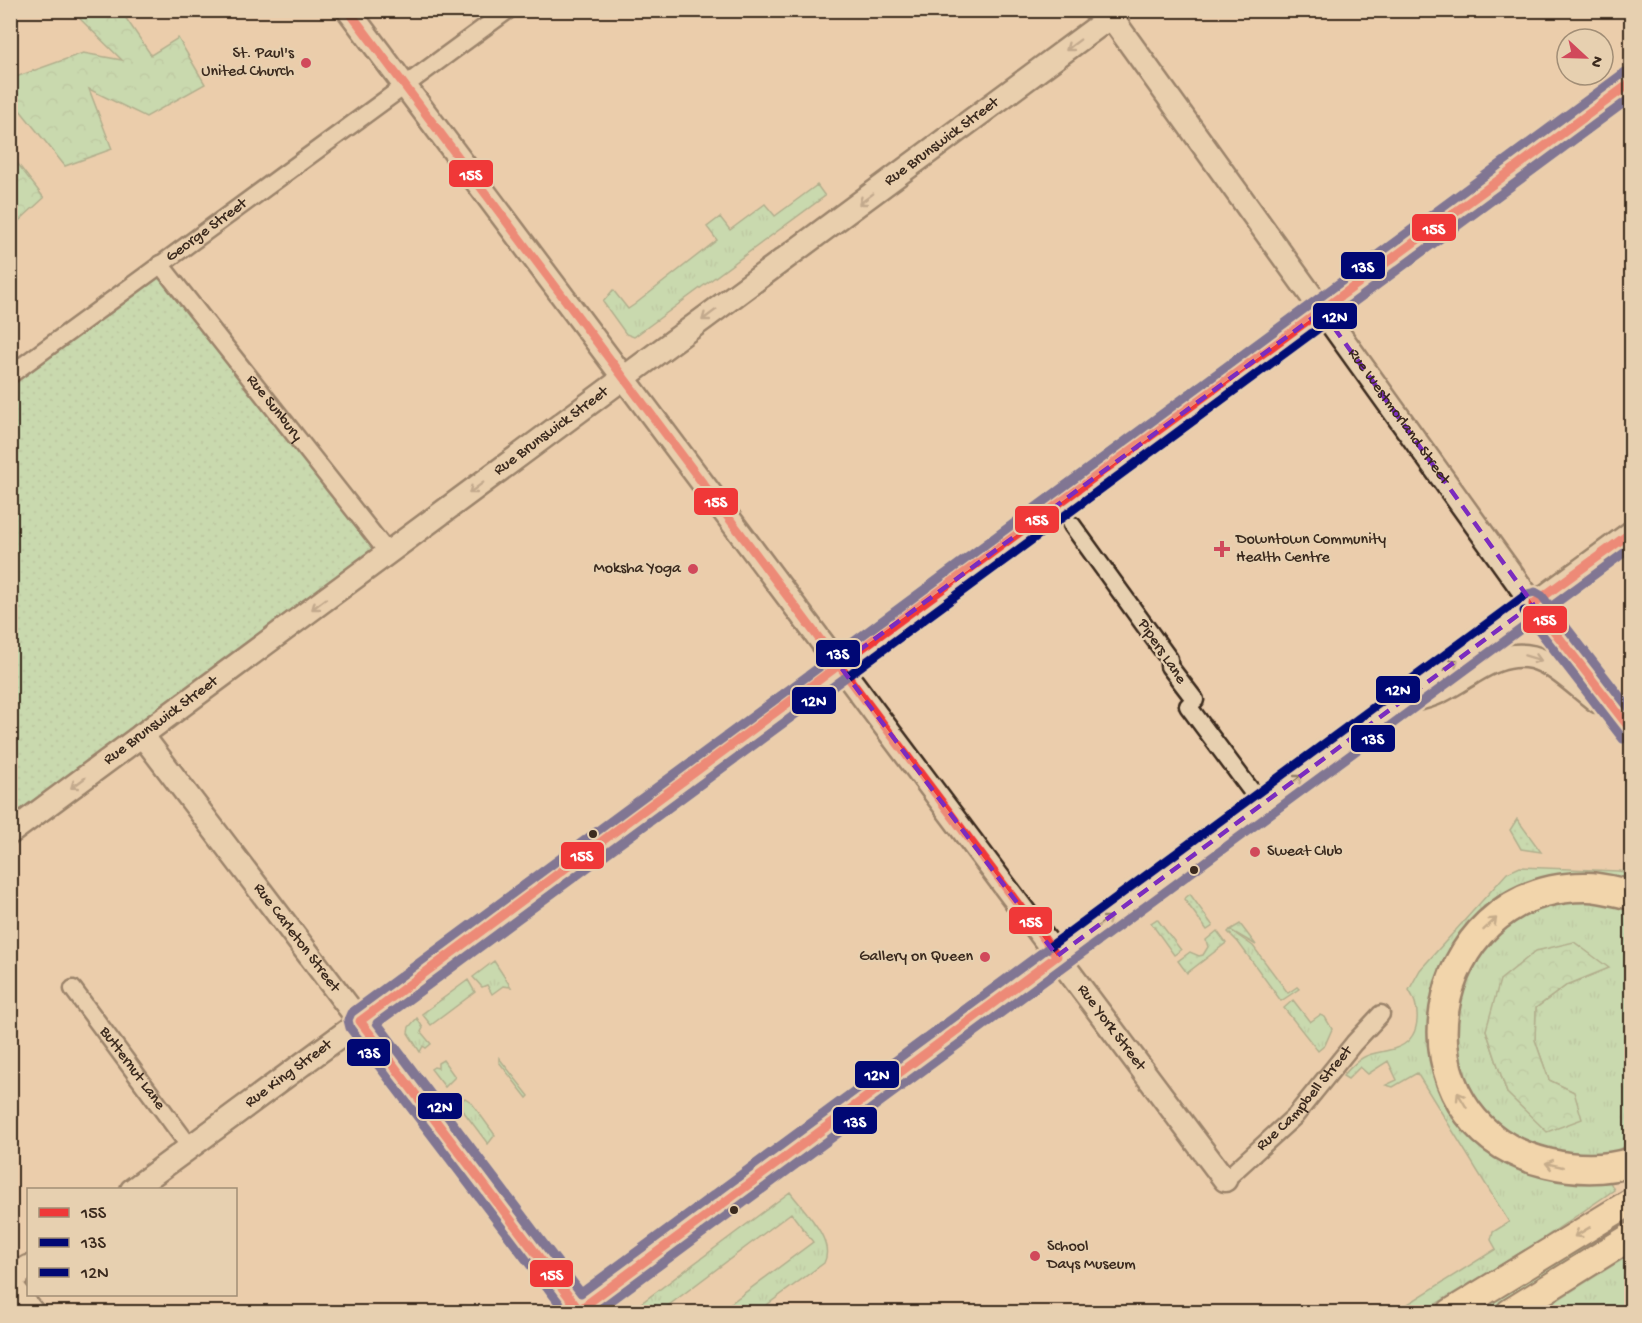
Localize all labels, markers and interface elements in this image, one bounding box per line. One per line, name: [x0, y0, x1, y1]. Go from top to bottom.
north arrow: [1555, 27, 1615, 87]
one-way arrow: [1065, 39, 1081, 52]
place label: St. Paul's United Church: [201, 45, 295, 82]
text: N: [1585, 53, 1606, 70]
marker: St. Paul's United Church: [299, 56, 313, 70]
street label: Rue Brunswick Street: [881, 93, 1004, 191]
line badge: 15S: [448, 159, 494, 188]
text: 15S: [459, 168, 483, 187]
one-way arrow: [858, 193, 874, 205]
street label: George Street: [162, 194, 252, 267]
line badge: 15S: [1411, 213, 1457, 242]
text: 15S: [1422, 222, 1446, 241]
line badge: 13S: [1340, 251, 1386, 280]
text: 13S: [1351, 260, 1375, 279]
line badge: 12N: [1312, 302, 1358, 330]
one-way arrow: [701, 308, 717, 321]
text: 12N: [1322, 310, 1348, 329]
street label: Rue Westmorland Street: [1343, 345, 1455, 490]
street label: Rue Sunbury: [242, 371, 306, 446]
street label: Rue Brunswick Street: [490, 382, 614, 480]
one-way arrow: [468, 482, 484, 494]
line badge: 15S: [693, 487, 739, 516]
text: 15S: [704, 495, 728, 514]
line badge: 15S: [1014, 505, 1060, 534]
text: 15S: [1025, 513, 1049, 532]
place label: Downtown Community Health Centre: [1235, 531, 1386, 568]
marker: Downtown Community Health Centre: [1213, 540, 1231, 558]
place label: Moksha Yoga: [594, 560, 682, 579]
marker: Moksha Yoga: [686, 562, 700, 576]
one-way arrow: [311, 598, 327, 611]
line badge: 15S: [1522, 605, 1568, 634]
text: 15S: [1533, 613, 1557, 632]
street label: Pipers Lane: [1132, 615, 1190, 689]
line badge: 13S: [815, 639, 861, 668]
text: 13S: [826, 647, 850, 666]
one-way arrow: [1523, 653, 1542, 664]
one-way arrow: [1443, 658, 1459, 671]
street label: Rue Brunswick Street: [100, 671, 223, 770]
line badge: 12N: [1375, 675, 1421, 704]
text: 12N: [1385, 683, 1411, 702]
line badge: 12N: [791, 686, 837, 715]
text: 12N: [801, 694, 827, 713]
line badge: 13S: [1350, 724, 1396, 753]
text: 13S: [1361, 732, 1385, 751]
one-way arrow: [1286, 774, 1302, 787]
one-way arrow: [70, 776, 86, 789]
unlabelled marker: [587, 828, 599, 840]
line badge: 15S: [560, 841, 605, 870]
place label: Sweat Club: [1267, 843, 1343, 862]
marker: Sweat Club: [1248, 845, 1262, 859]
text: 15S: [570, 849, 594, 868]
unlabelled marker: [1188, 864, 1200, 876]
street label: Rue Carleton Street: [249, 880, 345, 997]
line badge: 15S: [1008, 906, 1053, 935]
text: 15S: [1019, 915, 1043, 934]
one-way arrow: [1096, 915, 1112, 928]
one-way arrow: [1482, 917, 1497, 931]
place label: Gallery on Queen: [859, 948, 973, 967]
marker: Gallery on Queen: [978, 950, 992, 964]
street label: Rue York Street: [1072, 981, 1150, 1076]
street label: Butternut Lane: [94, 1022, 169, 1114]
street label: Rue King Street: [242, 1035, 337, 1113]
line badge: 13S: [346, 1038, 391, 1067]
street label: Rue Campbell Street: [1253, 1041, 1358, 1156]
text: 13S: [357, 1046, 381, 1065]
line badge: 12N: [854, 1060, 900, 1089]
text: 12N: [864, 1068, 890, 1087]
line badge: 12N: [417, 1092, 463, 1120]
one-way arrow: [1455, 1092, 1467, 1109]
text: 12N: [427, 1100, 453, 1119]
line badge: 13S: [832, 1106, 878, 1135]
text: 13S: [843, 1115, 867, 1134]
one-way arrow: [1544, 1158, 1563, 1170]
legend: [27, 1188, 237, 1296]
text: 15S: [80, 1204, 107, 1225]
unlabelled marker: [728, 1204, 740, 1216]
one-way arrow: [1574, 1226, 1591, 1238]
text: 13S: [80, 1234, 107, 1255]
place label: School Days Museum: [1046, 1238, 1136, 1275]
marker: School Days Museum: [1028, 1249, 1042, 1263]
line badge: 15S: [529, 1259, 574, 1288]
text: 12N: [80, 1264, 109, 1285]
text: 15S: [540, 1268, 564, 1287]

